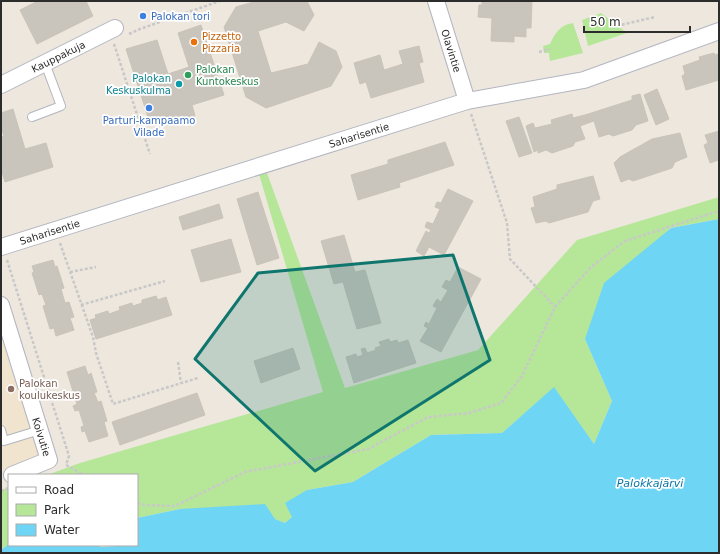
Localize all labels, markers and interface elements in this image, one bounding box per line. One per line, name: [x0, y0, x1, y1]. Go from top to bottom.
scale bar: [584, 8, 690, 34]
marker: Palokan tori: [138, 11, 148, 21]
place label: Palokan tori: [151, 11, 210, 22]
text: 50 m: [590, 15, 621, 29]
street label: Olavintie: [440, 28, 463, 74]
place label: Pizzetto Pizzaria: [202, 31, 241, 54]
marker: Pizzetto Pizzaria: [189, 37, 199, 47]
street label: Kauppakuja: [30, 38, 87, 74]
place label: Palokan Kuntokeskus: [196, 64, 259, 87]
marker: Palokan Kuntokeskus: [183, 70, 193, 80]
place label: Palokan Keskuskulma: [106, 73, 171, 96]
marker: Palokan Keskuskulma: [174, 79, 184, 89]
marker: Parturi-kampaamo Vilade: [144, 103, 154, 113]
place label: Parturi-kampaamo Vilade: [103, 115, 195, 138]
street label: Saharisentie: [327, 120, 390, 149]
street label: Saharisentie: [18, 217, 81, 246]
place label: Palokan koulukeskus: [19, 378, 80, 401]
marker: Palokan koulukeskus: [6, 384, 16, 394]
street label: Koivutie: [31, 416, 53, 458]
legend: [8, 474, 138, 546]
water label: Palokkajärvi: [617, 477, 683, 490]
text: Road: [44, 483, 74, 497]
text: Park: [44, 503, 70, 517]
text: Water: [44, 523, 80, 537]

